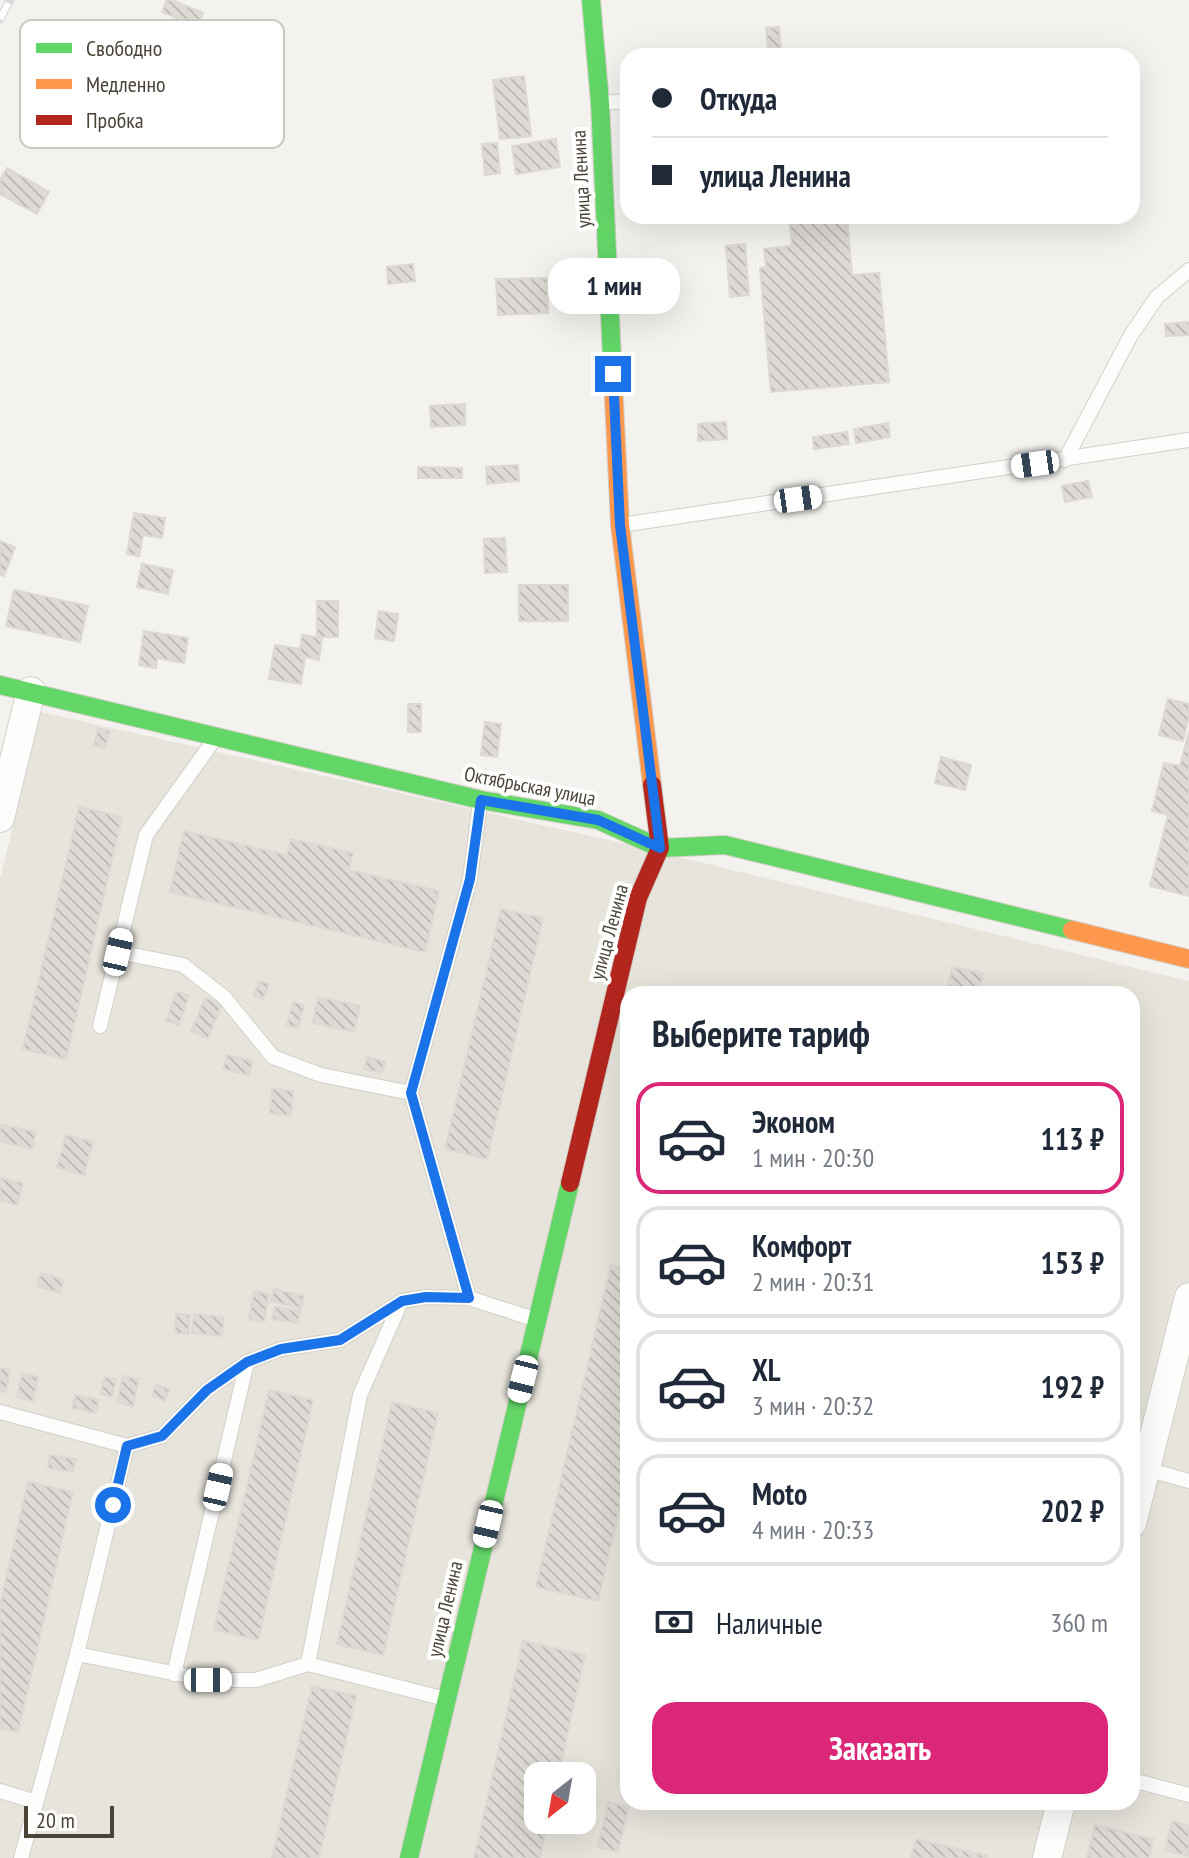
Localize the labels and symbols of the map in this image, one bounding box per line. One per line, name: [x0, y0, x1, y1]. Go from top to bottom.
legend: [20, 20, 284, 148]
text: Свободно: [86, 34, 162, 62]
text: Медленно: [86, 70, 165, 98]
text: Пробка: [86, 106, 143, 134]
street label: улица Ленина: [565, 130, 597, 228]
callout: 1 мин: [547, 258, 679, 314]
route end: [595, 356, 631, 392]
car: [1010, 449, 1060, 479]
car: [773, 484, 823, 514]
street label: Октябрьская улица: [462, 761, 598, 811]
street label: улица Ленина: [584, 881, 634, 983]
car: [101, 926, 135, 978]
car: [506, 1353, 540, 1405]
car: [201, 1461, 235, 1513]
route start: [95, 1487, 131, 1523]
car: [471, 1498, 505, 1550]
street label: улица Ленина: [421, 1558, 469, 1660]
car: [184, 1668, 232, 1692]
north arrow: [524, 1762, 596, 1834]
scale bar: [24, 1802, 114, 1838]

